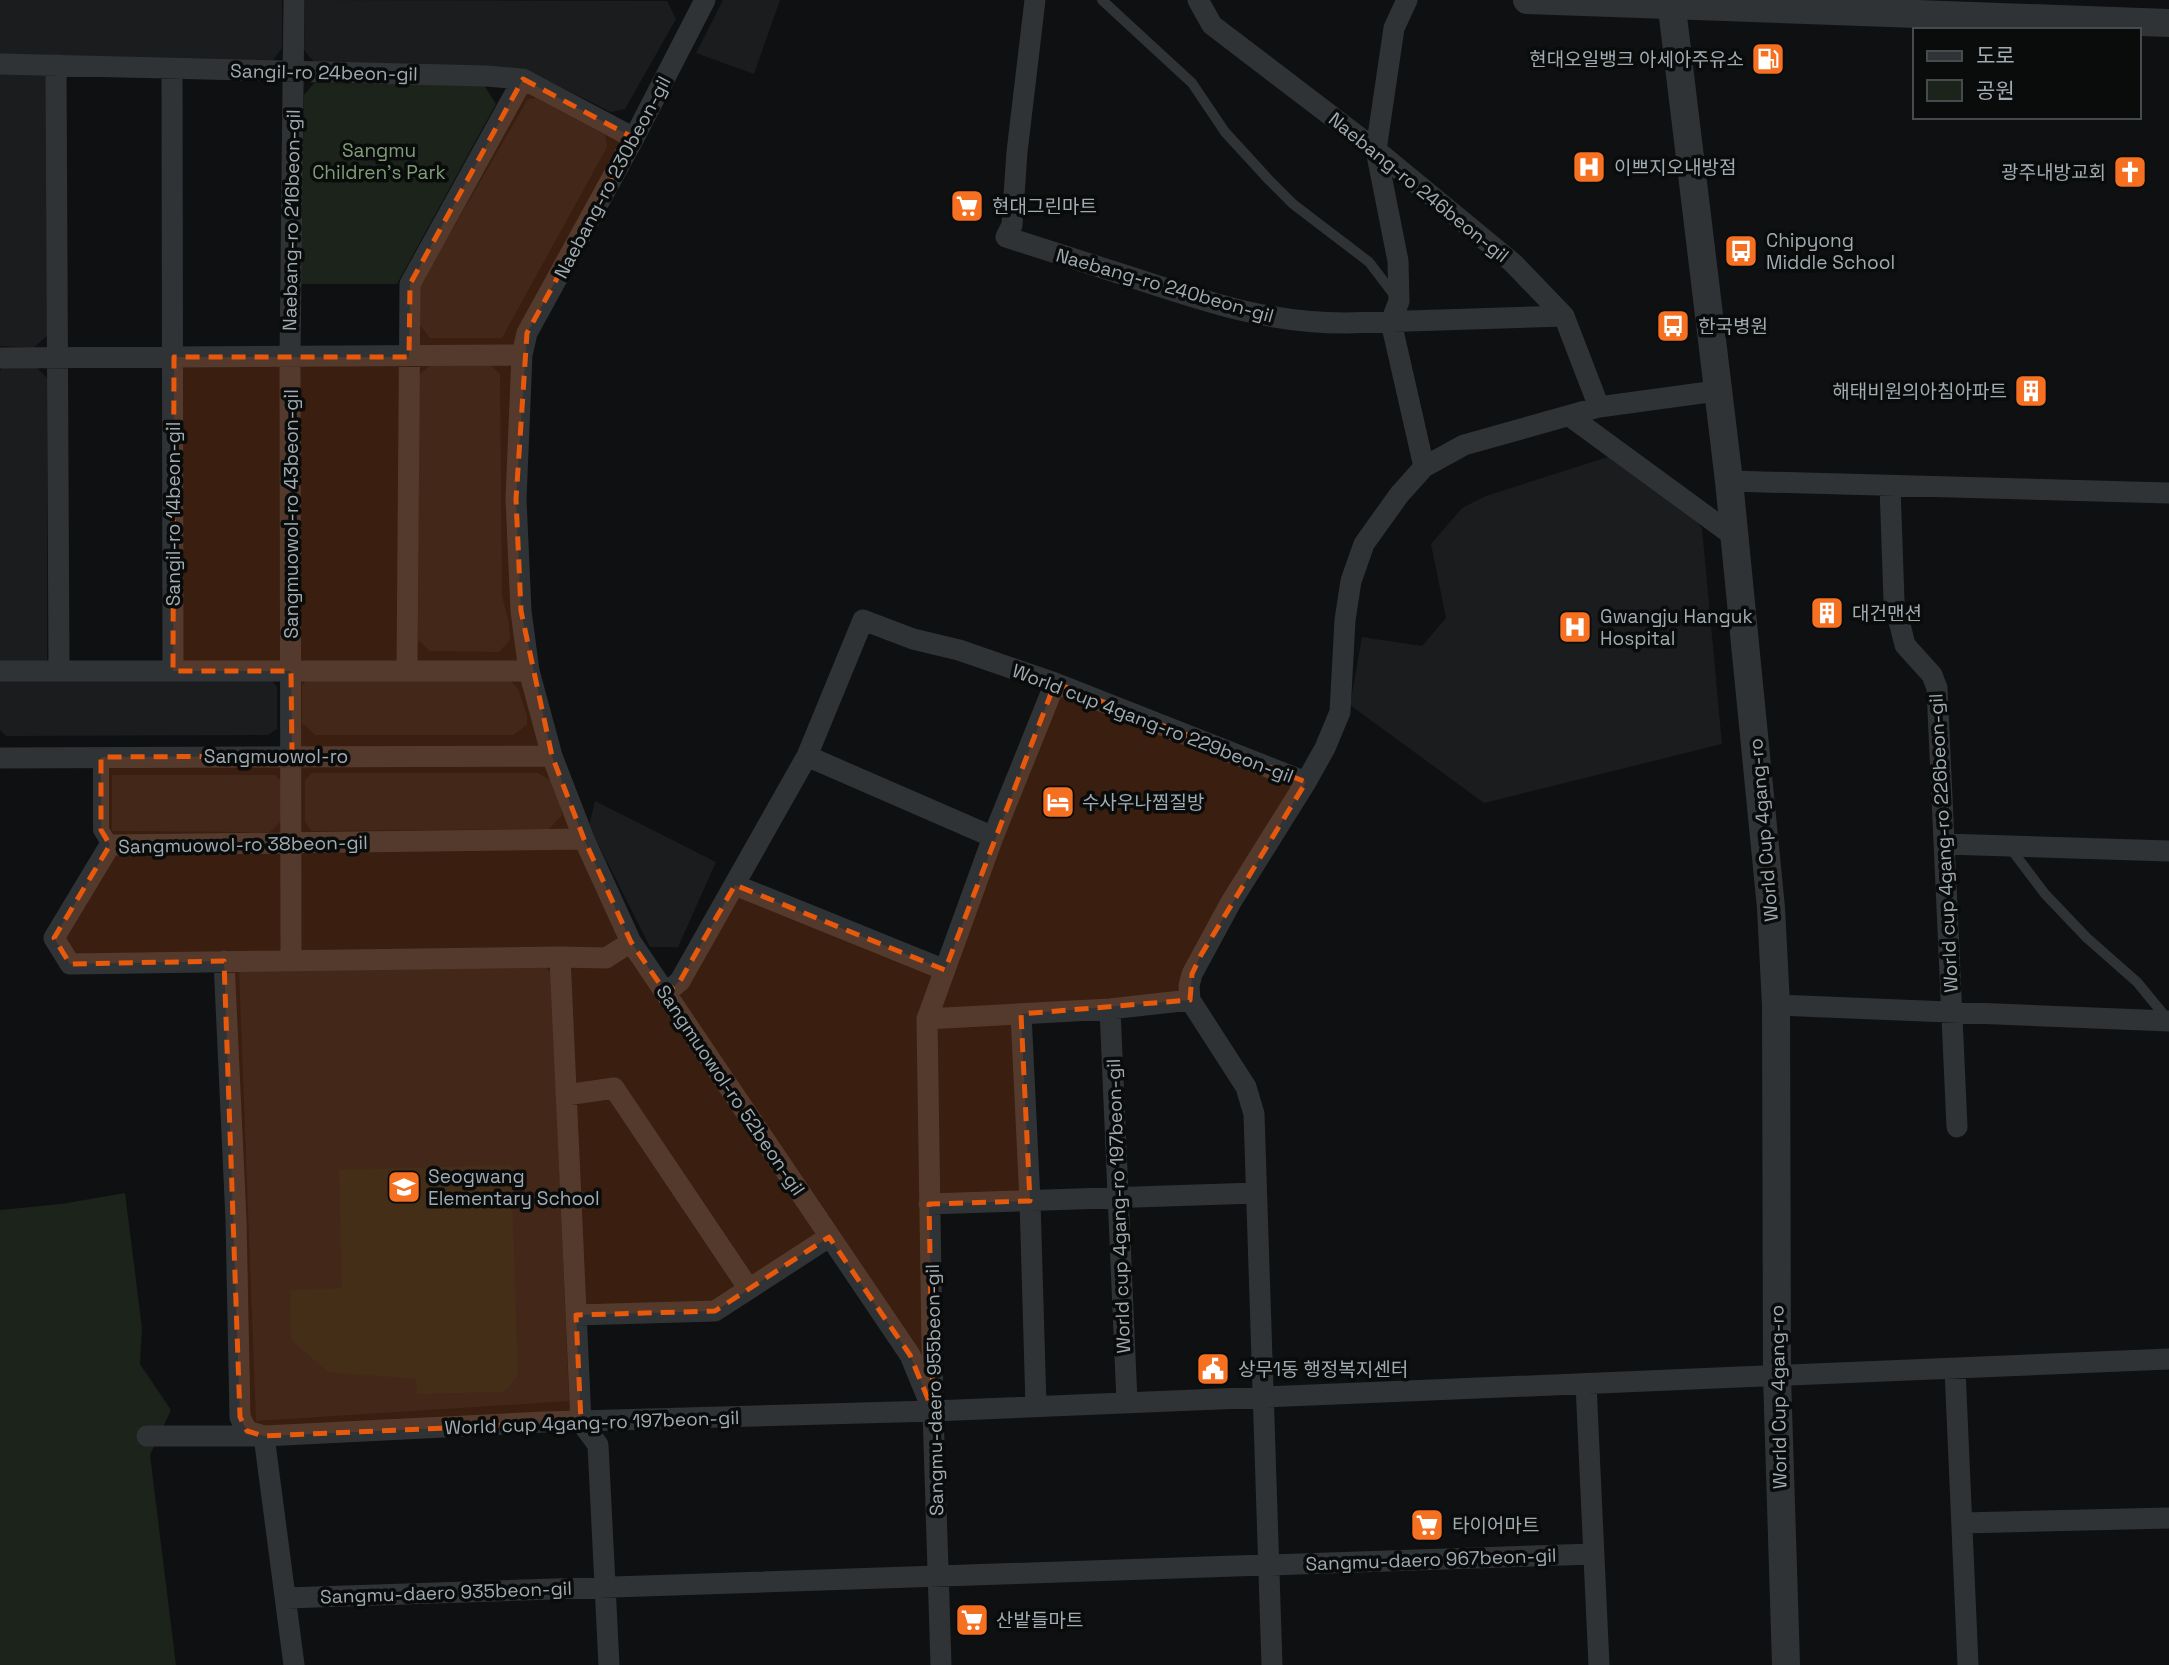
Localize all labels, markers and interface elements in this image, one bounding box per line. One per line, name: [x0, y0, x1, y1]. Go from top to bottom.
legend: [1913, 28, 2141, 119]
fuel station icon: 현대오일뱅크 아세아주유소: [1749, 40, 1787, 78]
text: 도로: [1976, 42, 2015, 69]
place label: 현대오일뱅크 아세아주유소: [1529, 47, 1744, 72]
street label: Sangil-ro 24beon-gil: [230, 58, 418, 87]
street label: Naebang-ro 230beon-gil: [548, 72, 676, 283]
text: 공원: [1976, 77, 2015, 104]
street label: Naebang-ro 246beon-gil: [1323, 107, 1514, 268]
street label: Naebang-ro 216beon-gil: [277, 109, 306, 331]
park label: Sangmu Children's Park: [312, 138, 446, 185]
hospital icon: 이쁘지오내방점: [1570, 148, 1608, 186]
church icon: 광주내방교회: [2111, 153, 2149, 191]
place label: 이쁘지오내방점: [1614, 155, 1736, 180]
place label: 광주내방교회: [2001, 160, 2106, 185]
supermarket icon: 현대그린마트: [948, 187, 986, 225]
place label: 현대그린마트: [992, 194, 1097, 219]
place label: Chipyong Middle School: [1766, 228, 1895, 275]
bus stop icon: Chipyong Middle School: [1722, 232, 1760, 270]
street label: Naebang-ro 240beon-gil: [1053, 242, 1277, 329]
bus stop icon: 한국병원: [1654, 307, 1692, 345]
place label: 한국병원: [1698, 314, 1768, 339]
building icon: 해태비원의아침아파트: [2012, 372, 2050, 410]
place label: 해태비원의아침아파트: [1832, 379, 2007, 404]
street label: Sangmuowol-ro 43beon-gil: [279, 389, 304, 639]
street label: Sangil-ro 14beon-gil: [161, 422, 186, 606]
building icon: 대건맨션: [1808, 594, 1846, 632]
place label: 대건맨션: [1852, 601, 1922, 626]
place label: Gwangju Hanguk Hospital: [1600, 604, 1753, 651]
hospital icon: Gwangju Hanguk Hospital: [1556, 608, 1594, 646]
street label: World cup 4gang-ro 229beon-gil: [1008, 658, 1297, 789]
street label: World cup 4gang-ro 226beon-gil: [1923, 693, 1964, 993]
street label: World Cup 4gang-ro: [1743, 737, 1784, 923]
street label: Sangmuowol-ro: [204, 744, 348, 769]
hotel icon: 수사우나찜질방: [1039, 783, 1077, 821]
place label: 수사우나찜질방: [1082, 790, 1204, 815]
street label: Sangmuowol-ro 38beon-gil: [118, 830, 368, 859]
street label: Sangmuowol-ro 52beon-gil: [651, 980, 811, 1200]
street label: World cup 4gang-ro 197beon-gil: [1101, 1058, 1136, 1354]
place label: Seogwang Elementary School: [428, 1164, 600, 1211]
school or university icon: Seogwang Elementary School: [385, 1168, 423, 1206]
street label: Sangmu-daero 955beon-gil: [920, 1264, 949, 1516]
street label: World Cup 4gang-ro: [1764, 1305, 1793, 1489]
public building icon: 상무1동 행정복지센터: [1194, 1350, 1232, 1388]
place label: 상무1동 행정복지센터: [1238, 1357, 1408, 1382]
street label: World cup 4gang-ro 197beon-gil: [444, 1405, 740, 1440]
supermarket icon: 타이어마트: [1408, 1506, 1446, 1544]
place label: 타이어마트: [1452, 1513, 1539, 1538]
street label: Sangmu-daero 967beon-gil: [1305, 1543, 1557, 1576]
street label: Sangmu-daero 935beon-gil: [320, 1576, 572, 1609]
supermarket icon: 산밭들마트: [953, 1601, 991, 1639]
place label: 산밭들마트: [996, 1608, 1083, 1633]

